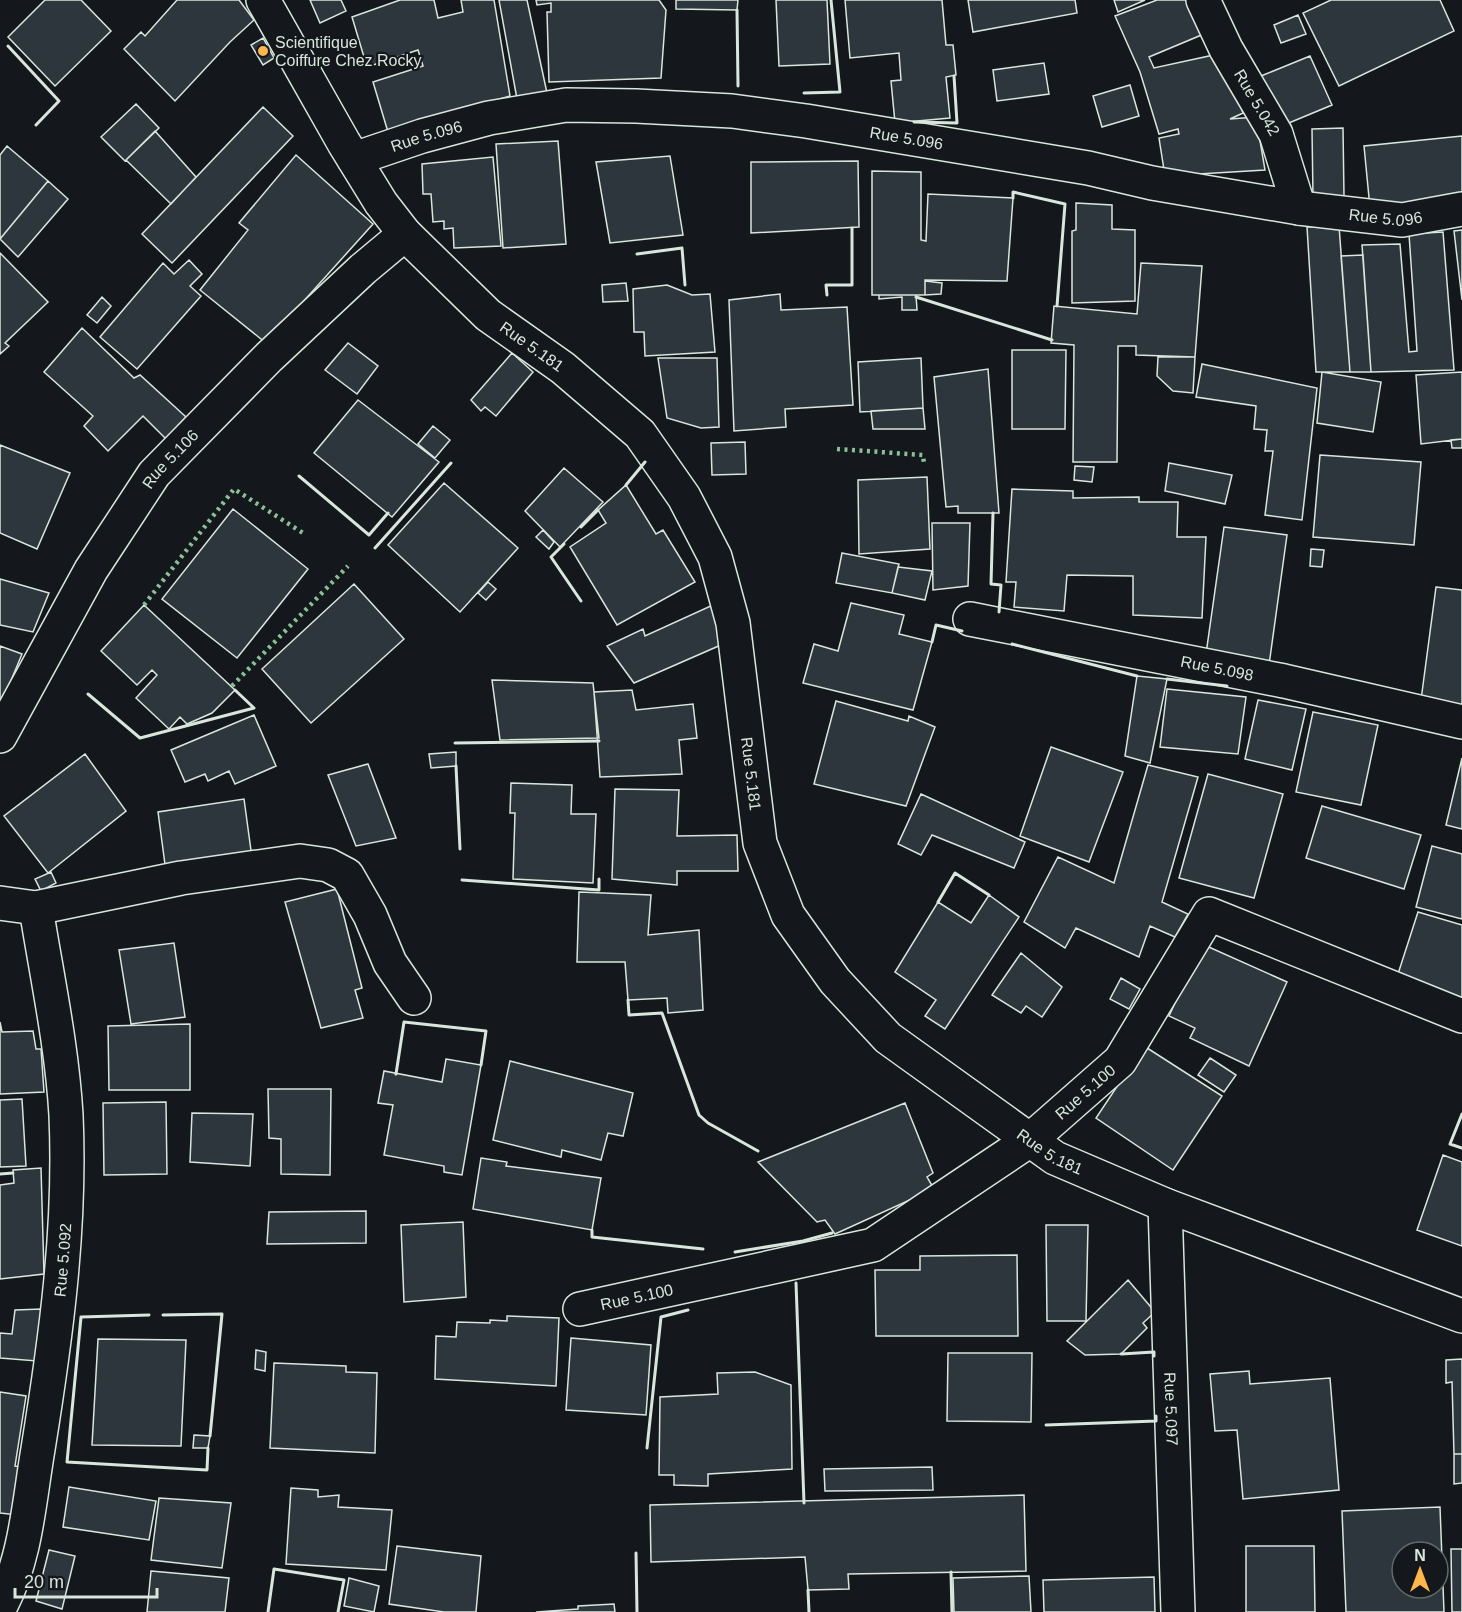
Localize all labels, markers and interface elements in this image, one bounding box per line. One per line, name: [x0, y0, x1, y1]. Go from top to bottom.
place label: Scientifique Coiffure Chez Rocky: [275, 34, 421, 69]
marker: Scientifique Coiffure Chez Rocky: [256, 44, 270, 58]
street label: Rue 5.042: [1231, 66, 1283, 139]
street label: Rue 5.096: [388, 117, 464, 155]
street label: Rue 5.096: [869, 123, 944, 152]
street label: Rue 5.096: [1348, 205, 1424, 229]
street label: Rue 5.181: [497, 318, 567, 374]
street label: Rue 5.106: [139, 426, 201, 491]
street label: Rue 5.098: [1179, 652, 1255, 683]
street label: Rue 5.181: [739, 736, 764, 812]
street label: Rue 5.100: [1052, 1061, 1118, 1122]
street label: Rue 5.181: [1014, 1125, 1086, 1177]
street label: Rue 5.092: [51, 1223, 74, 1298]
street label: Rue 5.100: [599, 1280, 675, 1313]
street label: Rue 5.097: [1162, 1372, 1181, 1446]
north arrow: [1390, 1540, 1450, 1600]
text: N: [1414, 1547, 1426, 1564]
scale bar: [15, 1561, 158, 1599]
text: 20 m: [24, 1572, 64, 1592]

